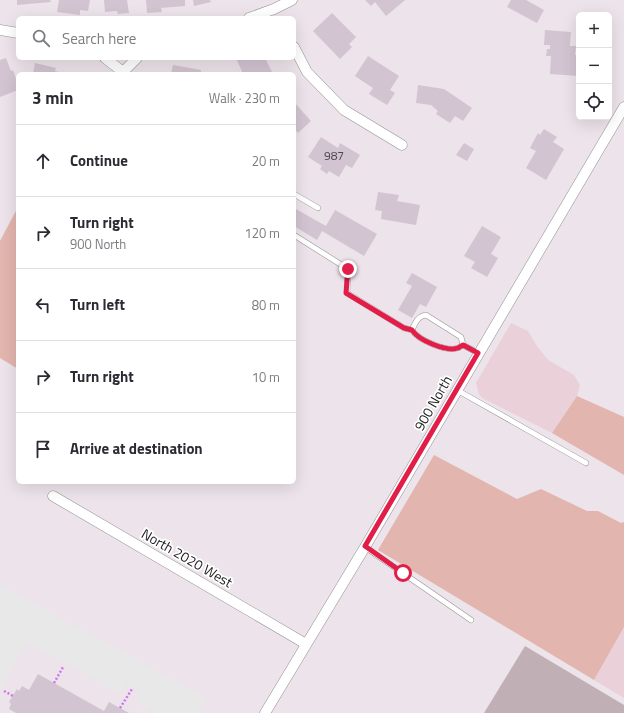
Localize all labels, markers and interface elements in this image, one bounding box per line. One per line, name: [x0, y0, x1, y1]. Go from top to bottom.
map controls: [576, 12, 612, 120]
button: +: [576, 12, 612, 48]
search box: [16, 16, 296, 60]
icon: search: [30, 27, 52, 49]
text: Search here: [62, 27, 136, 50]
button: −: [576, 48, 612, 84]
button: locate: [576, 84, 612, 120]
text: 3 min: [32, 85, 73, 111]
text: Walk · 230 m: [209, 88, 280, 108]
house number: 987: [324, 146, 344, 165]
text: Continue: [70, 149, 128, 172]
icon: ahead: [32, 150, 54, 172]
text: 20 m: [252, 151, 280, 171]
text: Turn right: [70, 211, 134, 234]
icon: right: [32, 222, 54, 244]
text: 120 m: [244, 223, 280, 243]
text: 900 North: [70, 234, 126, 254]
route end: [339, 260, 357, 278]
text: Turn left: [70, 293, 125, 316]
icon: left: [32, 294, 54, 316]
text: 80 m: [252, 295, 280, 315]
text: Turn right: [70, 365, 134, 388]
icon: right: [32, 366, 54, 388]
text: 10 m: [252, 367, 280, 387]
street label: 900 North: [408, 371, 457, 434]
text: Arrive at destination: [70, 437, 203, 460]
icon: arrive: [32, 438, 54, 460]
street label: North 2020 West: [138, 523, 237, 592]
route start: [394, 564, 412, 582]

